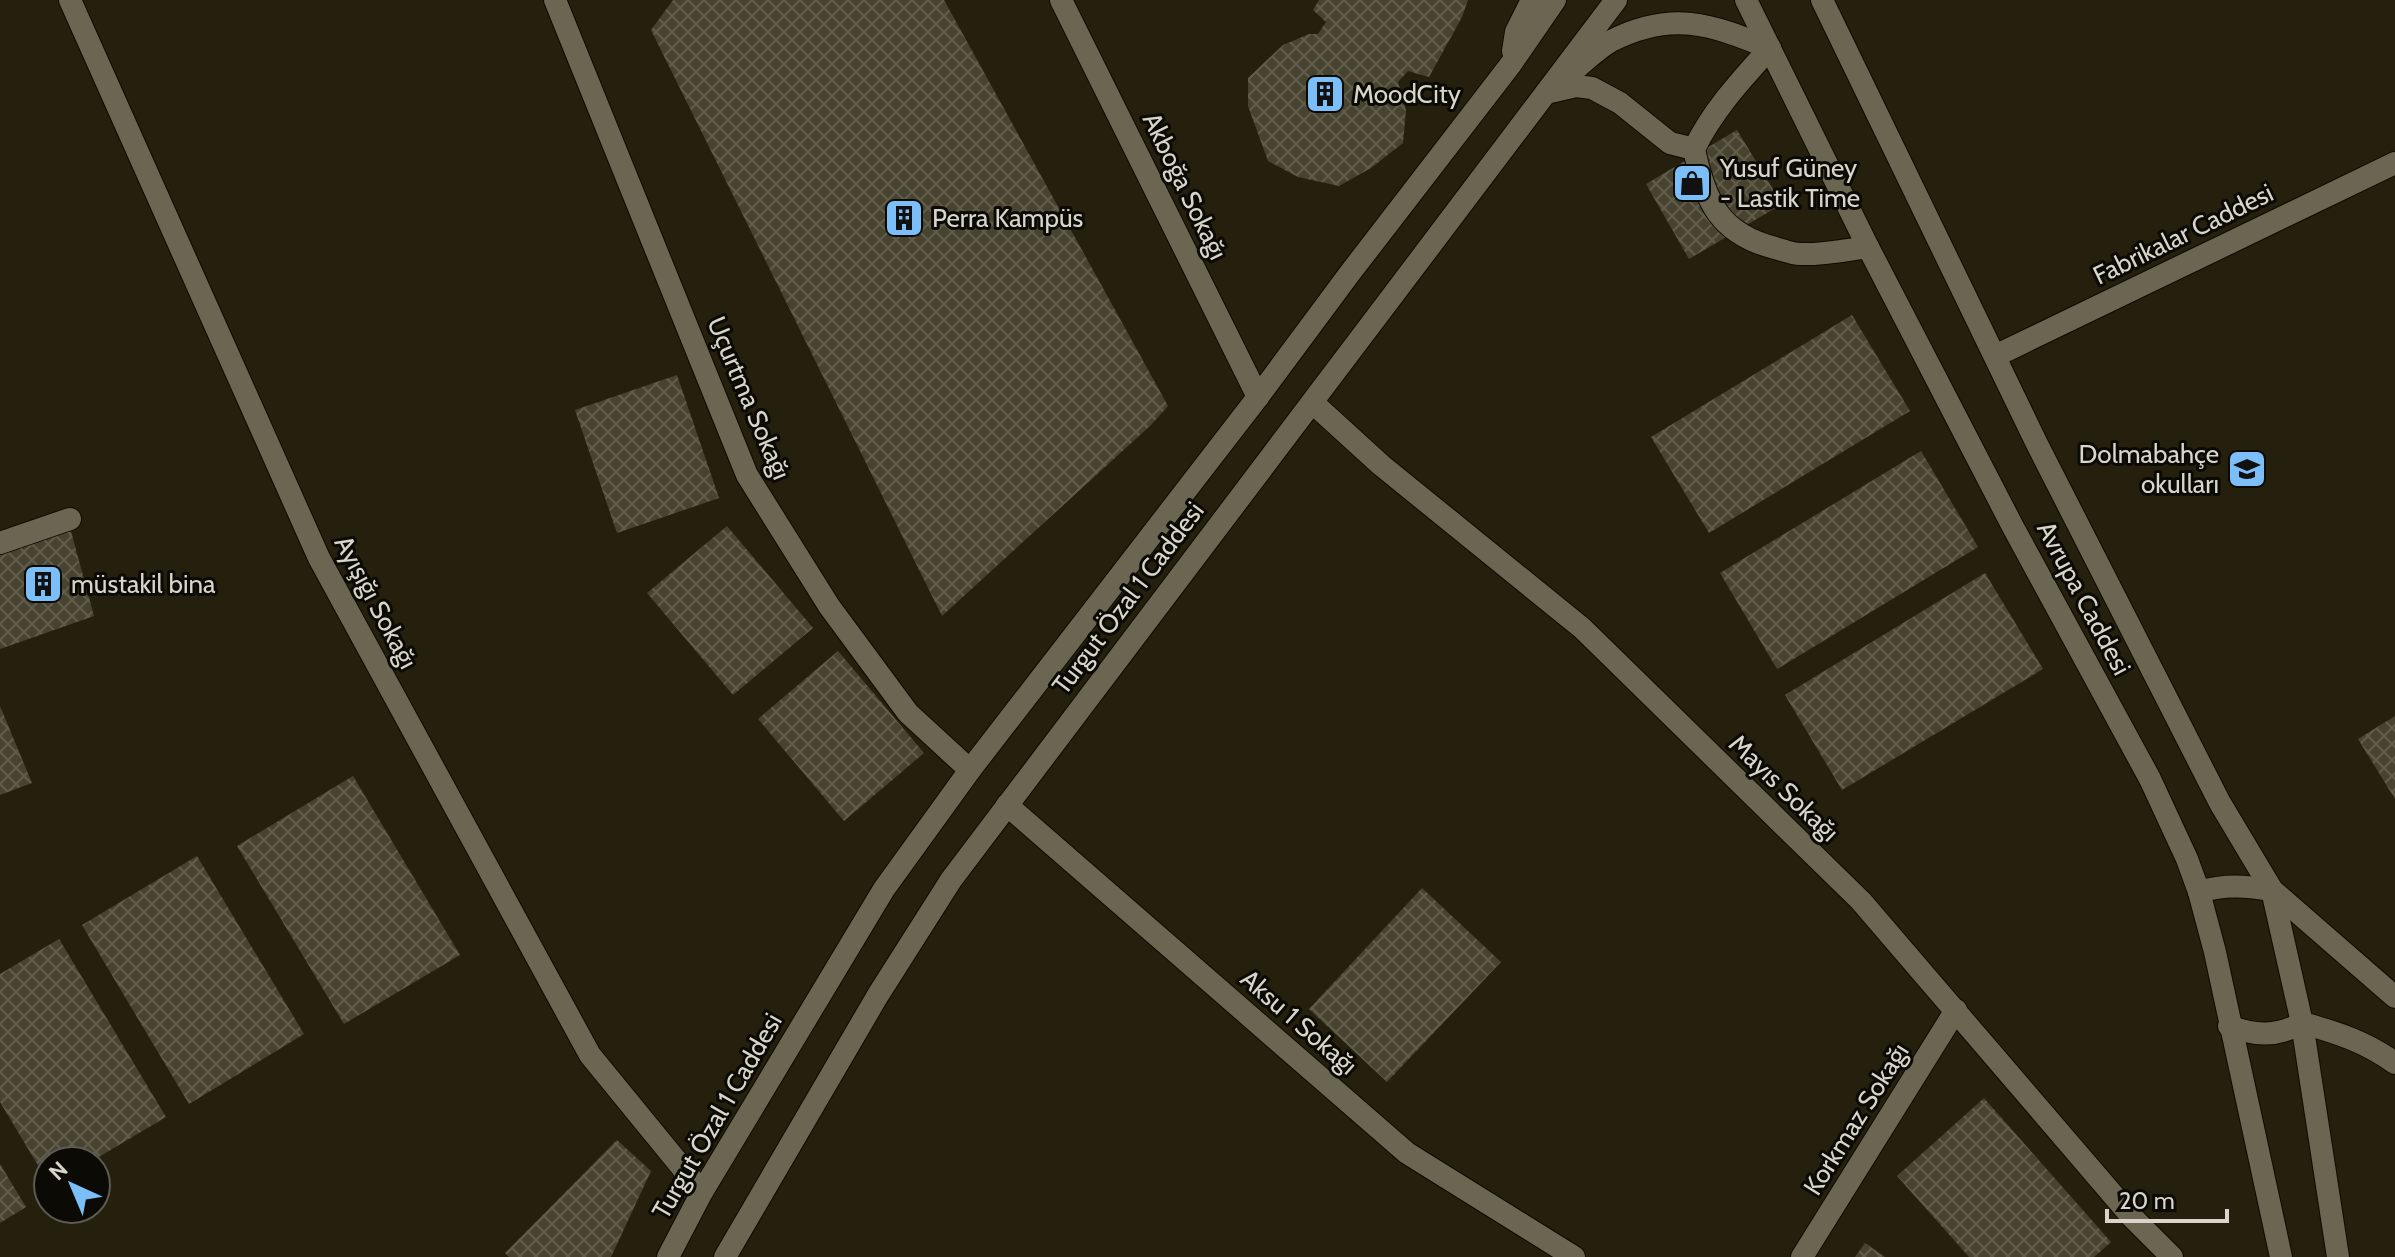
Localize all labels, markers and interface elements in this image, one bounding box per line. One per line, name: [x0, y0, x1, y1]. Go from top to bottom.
building icon: MoodCity: [1304, 73, 1346, 115]
place label: MoodCity: [1353, 78, 1461, 110]
street label: Akboğa Sokağı: [1136, 107, 1234, 265]
place label: Yusuf Güney - Lastik Time: [1719, 152, 1860, 214]
shop icon: Yusuf Güney - Lastik Time: [1671, 162, 1713, 204]
street label: Fabrikalar Caddesi: [2088, 177, 2278, 291]
building icon: Perra Kampüs: [883, 197, 925, 239]
place label: Perra Kampüs: [932, 202, 1084, 234]
street label: Uçurtma Sokağı: [700, 312, 798, 484]
place label: Dolmabahçe okulları: [2079, 438, 2219, 500]
school or university icon: Dolmabahçe okulları: [2226, 448, 2268, 490]
street label: Turgut Özal 1 Caddesi: [1045, 496, 1211, 700]
street label: Avrupa Caddesi: [2030, 516, 2138, 680]
street label: Ayışığı Sokağı: [328, 530, 424, 674]
building icon: müstakil bina: [22, 563, 64, 605]
place label: müstakil bina: [71, 568, 216, 600]
street label: Mayıs Sokağı: [1722, 728, 1846, 848]
street label: Aksu 1 Sokağı: [1234, 963, 1364, 1081]
street label: Turgut Özal 1 Caddesi: [645, 1007, 789, 1225]
street label: Korkmaz Sokağı: [1797, 1037, 1915, 1201]
north arrow: [32, 1145, 112, 1225]
text: N: [43, 1156, 73, 1186]
scale bar: [2107, 1173, 2227, 1223]
text: 20 m: [2119, 1186, 2175, 1215]

